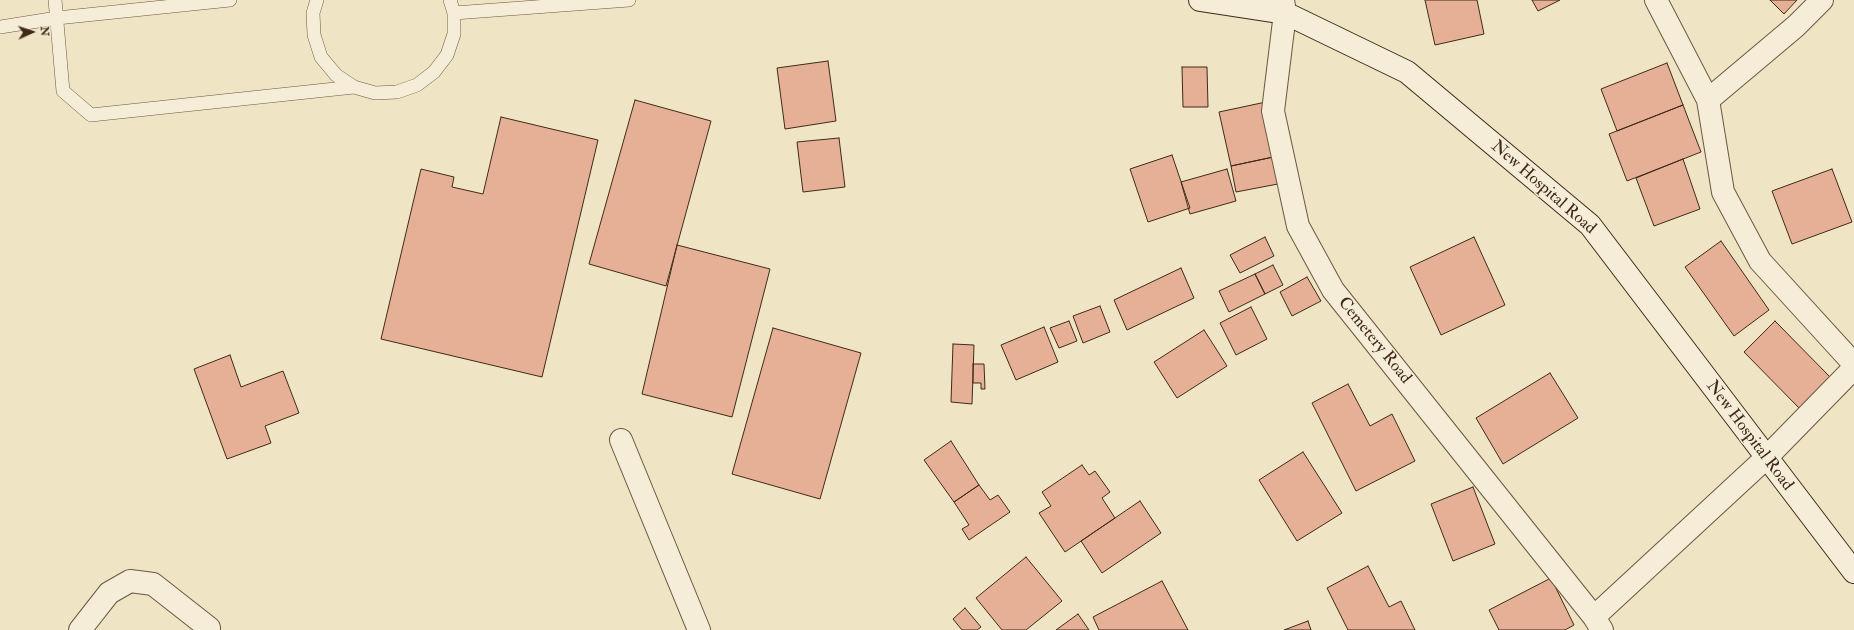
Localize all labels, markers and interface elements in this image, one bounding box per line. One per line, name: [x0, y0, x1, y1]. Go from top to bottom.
north arrow: [12, 12, 52, 52]
text: N: [38, 26, 51, 37]
street label: New Hospital Road: [1486, 137, 1600, 239]
street label: Cemetery Road: [1333, 294, 1415, 388]
street label: New Hospital Road: [1701, 377, 1797, 495]

